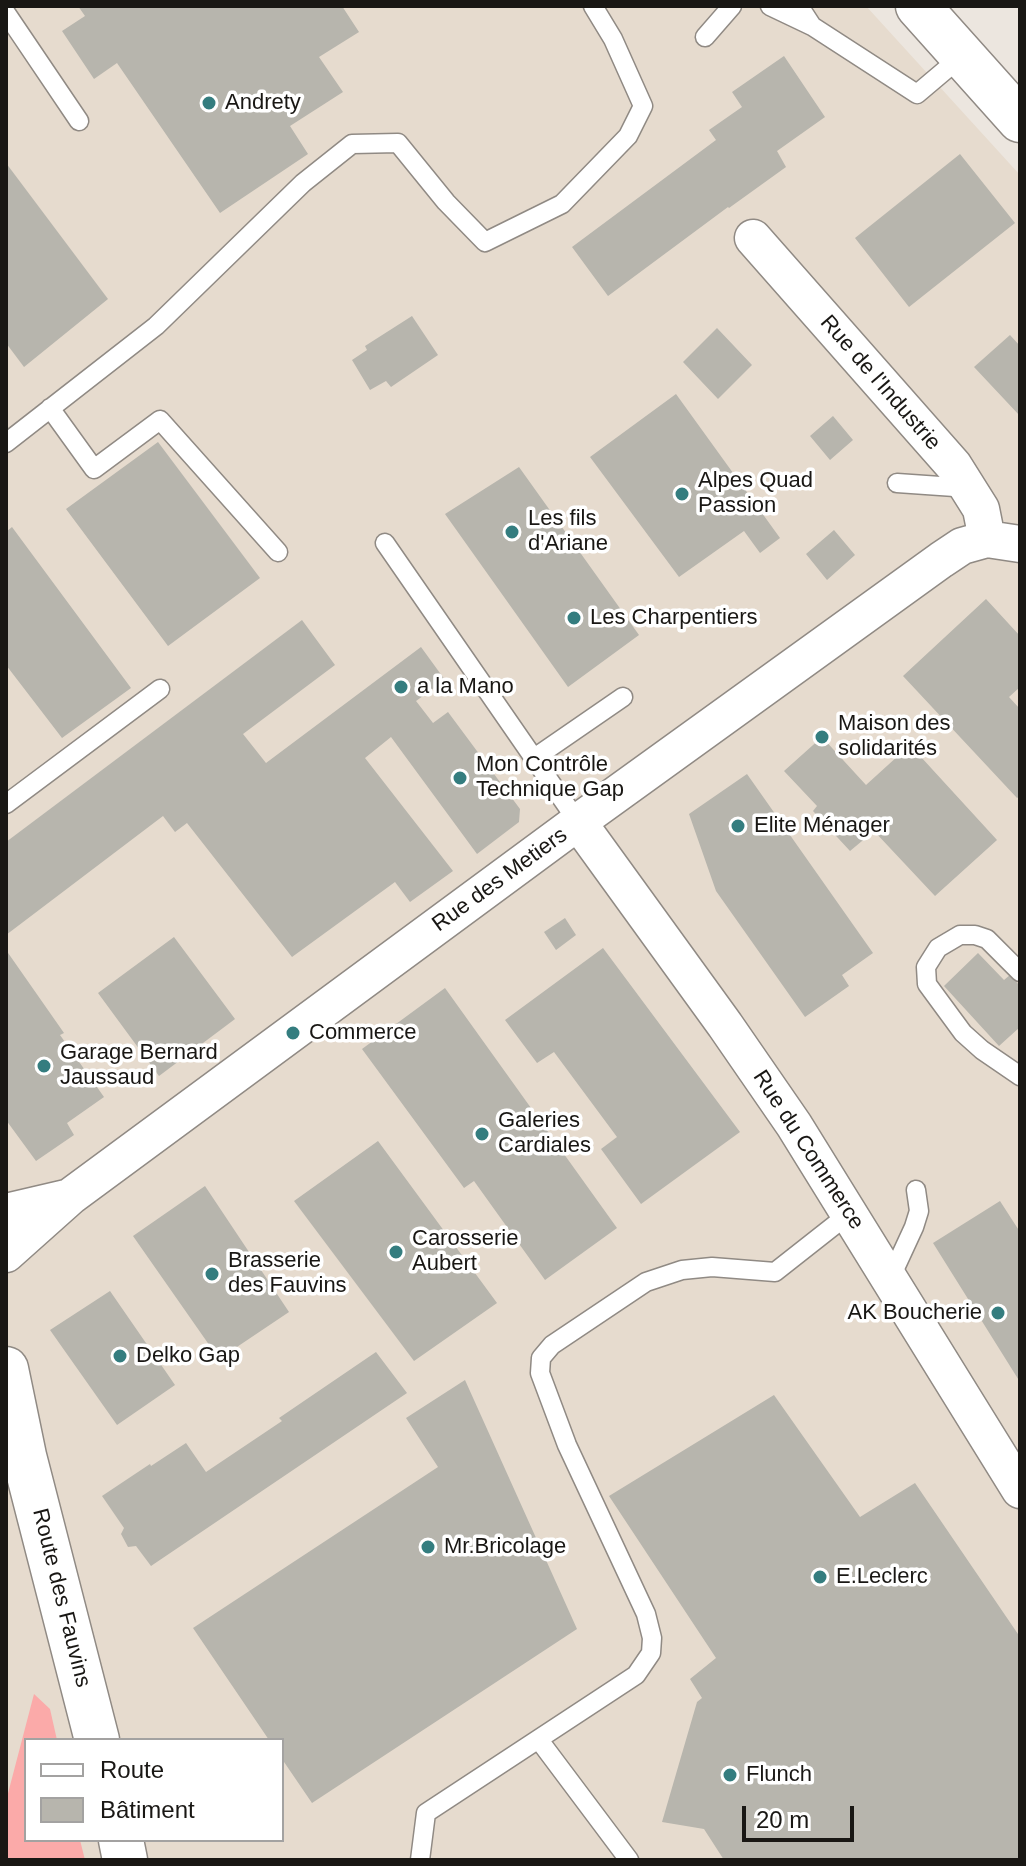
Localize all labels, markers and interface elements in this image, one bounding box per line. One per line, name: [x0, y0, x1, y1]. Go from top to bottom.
place label: Andrety: [225, 90, 301, 116]
marker: Andrety: [200, 94, 218, 112]
street label: Rue de l'Industrie: [814, 310, 946, 456]
place label: Alpes Quad Passion: [698, 468, 813, 520]
marker: Alpes Quad Passion: [673, 485, 691, 503]
place label: Les fils d'Ariane: [528, 506, 608, 558]
marker: Les fils d'Ariane: [503, 523, 521, 541]
place label: Les Charpentiers: [590, 605, 758, 631]
marker: Les Charpentiers: [565, 609, 583, 627]
place label: a la Mano: [417, 674, 514, 700]
marker: a la Mano: [392, 678, 410, 696]
place label: Maison des solidarités: [838, 711, 951, 762]
marker: Maison des solidarités: [813, 728, 831, 746]
place label: Mon Contrôle Technique Gap: [476, 752, 624, 804]
marker: Mon Contrôle Technique Gap: [451, 769, 469, 787]
place label: Elite Ménager: [754, 813, 890, 839]
marker: Elite Ménager: [729, 817, 747, 835]
street label: Rue des Metiers: [427, 822, 573, 938]
place label: Commerce: [309, 1020, 417, 1046]
marker: Commerce: [284, 1024, 302, 1042]
place label: Garage Bernard Jaussaud: [60, 1040, 218, 1092]
marker: Garage Bernard Jaussaud: [35, 1057, 53, 1075]
street label: Rue du Commerce: [747, 1065, 869, 1235]
place label: Galeries Cardiales: [498, 1108, 591, 1160]
marker: Galeries Cardiales: [473, 1125, 491, 1143]
place label: Carosserie Aubert: [412, 1226, 518, 1278]
marker: Carosserie Aubert: [387, 1243, 405, 1261]
place label: Brasserie des Fauvins: [228, 1248, 347, 1300]
marker: Brasserie des Fauvins: [203, 1265, 221, 1283]
place label: AK Boucherie: [847, 1300, 982, 1326]
marker: AK Boucherie: [989, 1304, 1007, 1322]
place label: Delko Gap: [136, 1343, 240, 1369]
marker: Delko Gap: [111, 1347, 129, 1365]
street label: Route des Fauvins: [26, 1506, 96, 1690]
place label: Mr.Bricolage: [444, 1534, 566, 1560]
marker: Mr.Bricolage: [419, 1538, 437, 1556]
place label: E.Leclerc: [836, 1564, 928, 1590]
marker: E.Leclerc: [811, 1568, 829, 1586]
legend: [24, 1738, 284, 1842]
text: Route: [100, 1756, 164, 1783]
place label: Flunch: [746, 1762, 812, 1788]
marker: Flunch: [721, 1766, 739, 1784]
scale bar: [746, 1790, 858, 1840]
text: Bâtiment: [100, 1796, 195, 1823]
text: 20 m: [756, 1806, 809, 1833]

